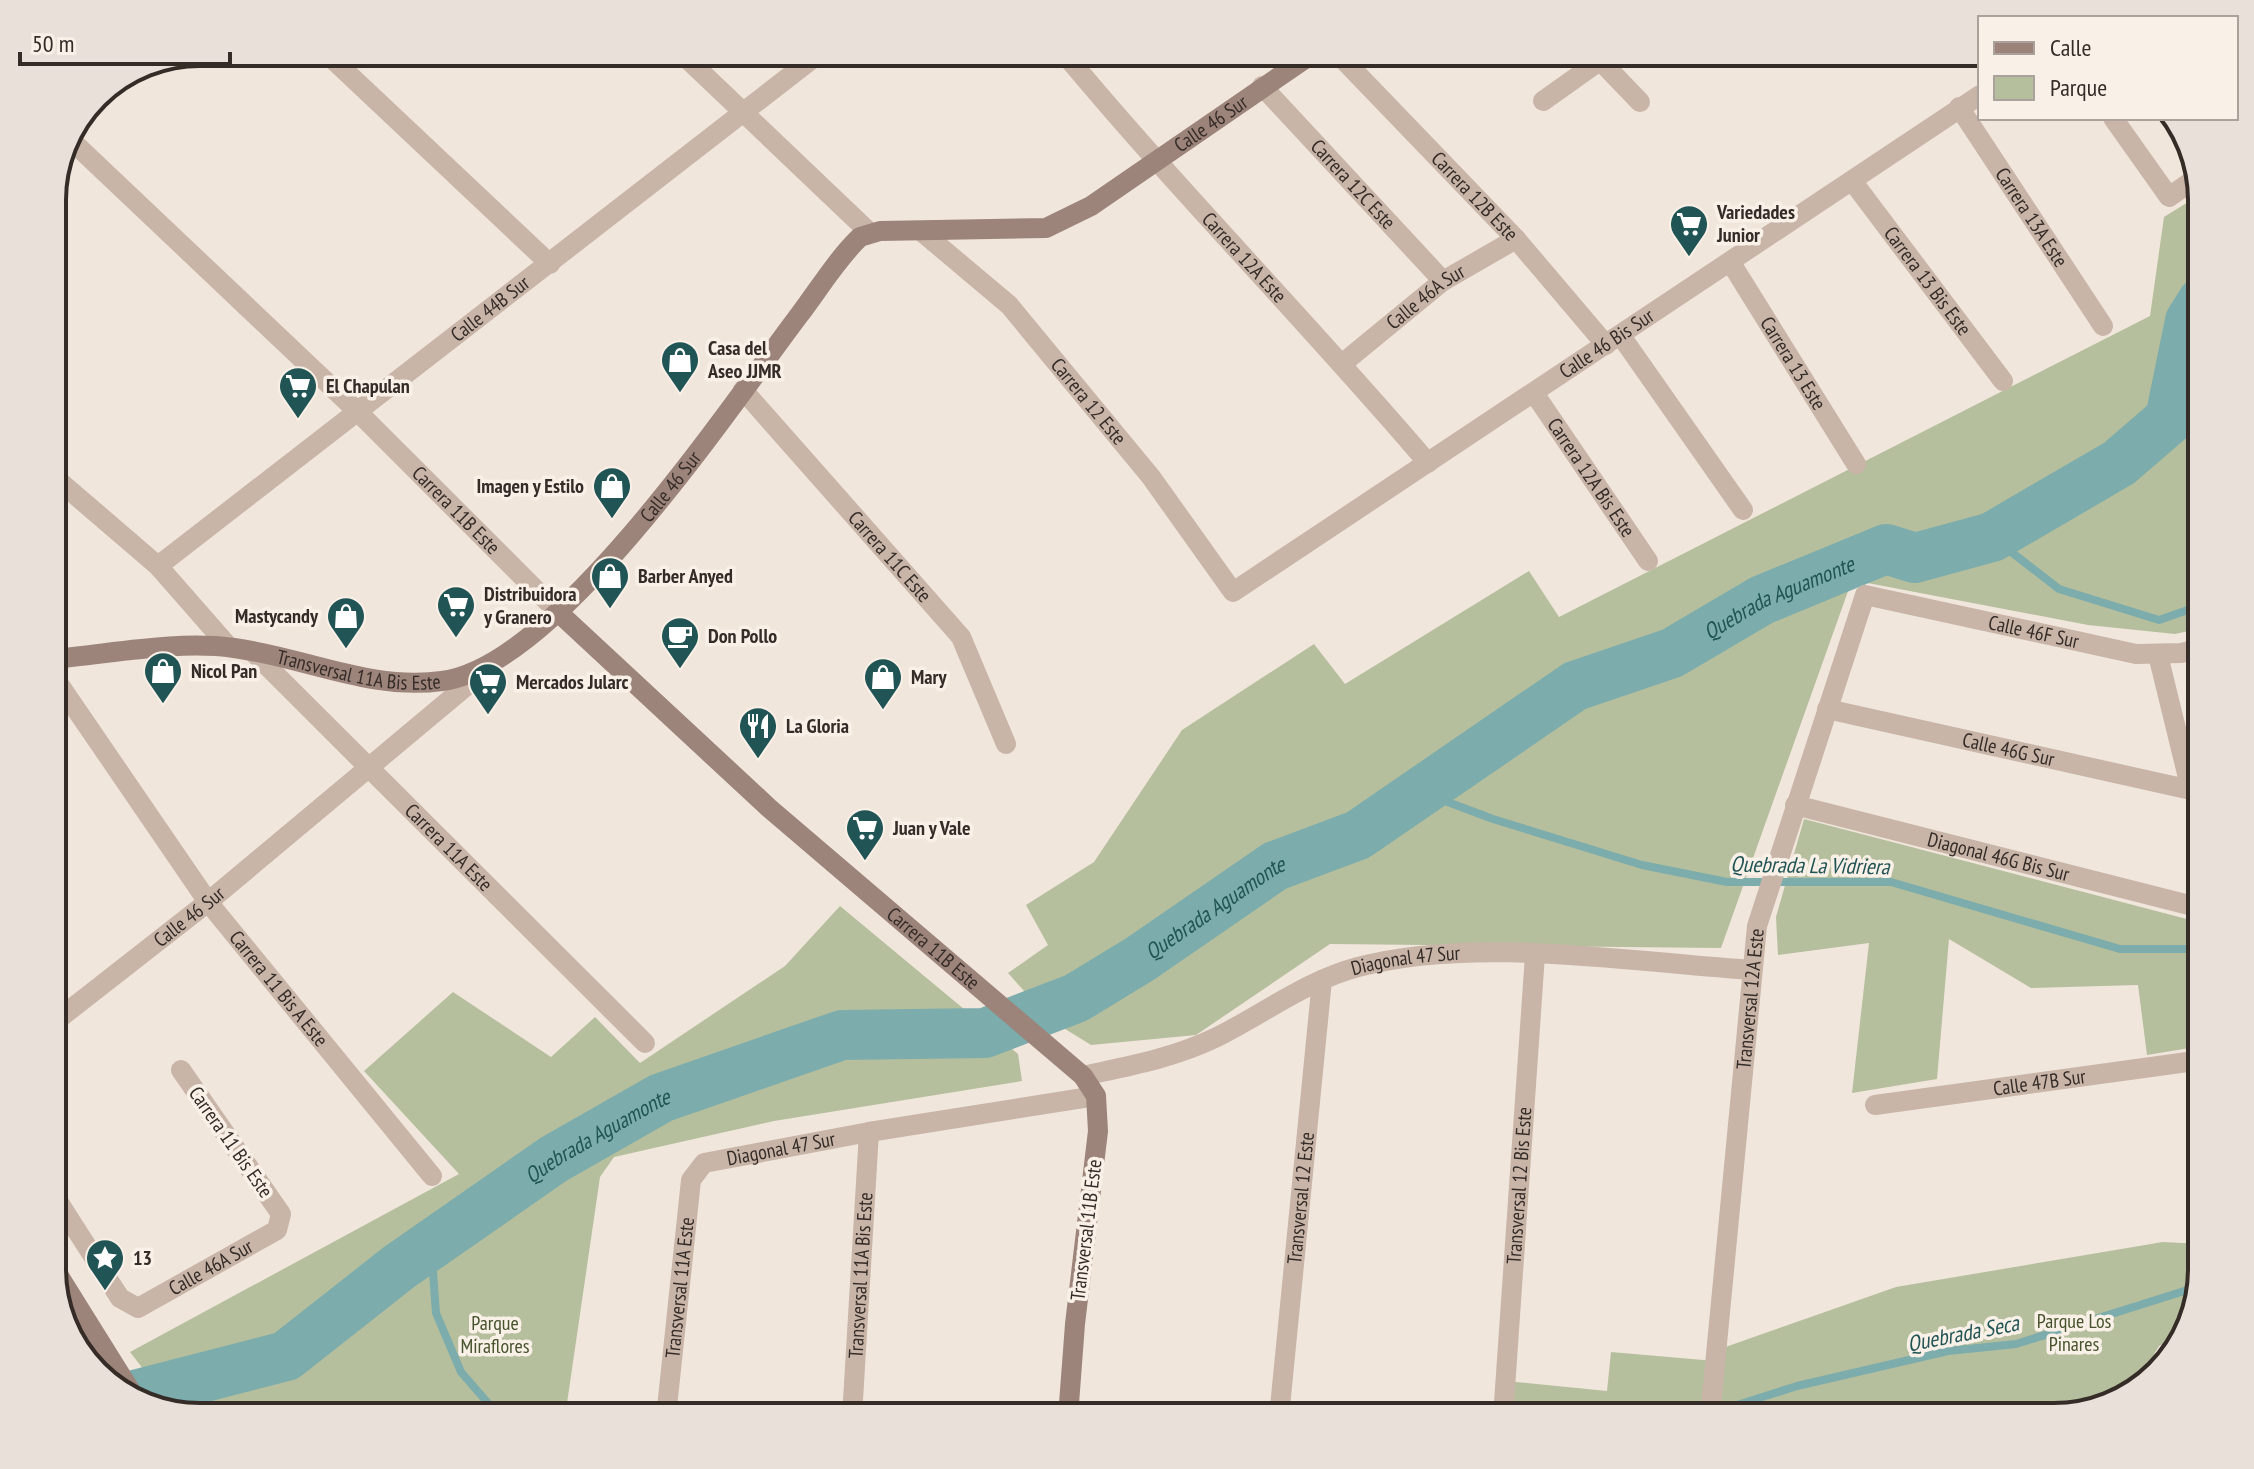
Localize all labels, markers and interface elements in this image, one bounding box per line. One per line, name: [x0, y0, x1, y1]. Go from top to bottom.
scale bar: [20, 16, 230, 66]
legend: [1978, 16, 2238, 120]
text: 50 m: [32, 28, 74, 59]
text: Calle: [2050, 32, 2091, 63]
text: Parque: [2050, 72, 2107, 103]
street label: Calle 46 Sur: [1169, 89, 1253, 158]
street label: Carrera 12C Este: [1305, 134, 1401, 235]
street label: Carrera 12B Este: [1426, 146, 1524, 246]
street label: Carrera 13A Este: [1989, 163, 2074, 272]
place label: Variedades Junior: [1716, 199, 1795, 248]
supermarket icon: Variedades Junior: [1668, 203, 1710, 258]
street label: Carrera 12A Este: [1196, 207, 1292, 308]
street label: Carrera 13 Bis Este: [1878, 221, 1977, 341]
street label: Calle 46A Sur: [1381, 258, 1470, 335]
street label: Calle 44B Sur: [445, 270, 535, 347]
street label: Calle 46 Bis Sur: [1554, 302, 1659, 384]
street label: Carrera 13 Este: [1755, 312, 1832, 415]
place label: Casa del Aseo JJMR: [707, 335, 781, 384]
shop icon: Casa del Aseo JJMR: [659, 339, 701, 394]
street label: Carrera 12 Este: [1045, 353, 1132, 450]
supermarket icon: El Chapulan: [277, 365, 319, 420]
place label: El Chapulan: [326, 373, 410, 399]
street label: Carrera 12A Bis Este: [1542, 413, 1641, 542]
street label: Calle 46 Sur: [634, 445, 707, 528]
street label: Carrera 11B Este: [406, 460, 506, 560]
shop icon: Imagen y Estilo: [591, 465, 633, 520]
place label: Imagen y Estilo: [476, 473, 584, 499]
street label: Carrera 11C Este: [843, 505, 937, 608]
water label: Quebrada Aguamonte: [1698, 549, 1860, 645]
shop icon: Barber Anyed: [589, 555, 631, 610]
place label: Barber Anyed: [638, 563, 733, 589]
place label: Distribuidora y Granero: [483, 581, 577, 630]
supermarket icon: Distribuidora y Granero: [435, 584, 477, 639]
shop icon: Mastycandy: [325, 595, 367, 650]
place label: Mastycandy: [235, 603, 319, 629]
street label: Calle 46F Sur: [1986, 609, 2082, 654]
cafe icon: Don Pollo: [659, 615, 701, 670]
place label: Don Pollo: [708, 623, 777, 649]
street label: Transversal 11A Bis Este: [274, 644, 442, 696]
shop icon: Nicol Pan: [142, 650, 184, 705]
shop icon: Mary: [862, 656, 904, 711]
place label: Nicol Pan: [191, 658, 257, 684]
supermarket icon: Mercados Jularc: [467, 661, 509, 716]
place label: Mary: [911, 664, 947, 690]
place label: Mercados Jularc: [516, 669, 629, 695]
restaurant icon: La Gloria: [737, 705, 779, 760]
place label: La Gloria: [786, 713, 849, 739]
street label: Calle 46G Sur: [1960, 727, 2058, 772]
street label: Carrera 11A Este: [399, 798, 498, 897]
supermarket icon: Juan y Vale: [844, 807, 886, 862]
place label: Juan y Vale: [892, 815, 970, 841]
street label: Diagonal 46G Bis Sur: [1925, 826, 2073, 887]
water label: Quebrada Aguamonte: [1139, 849, 1290, 966]
water label: Quebrada La Vidriera: [1730, 850, 1891, 880]
street label: Calle 46 Sur: [148, 880, 230, 953]
street label: Carrera 11B Este: [881, 901, 985, 995]
street label: Carrera 11 Bis A Este: [224, 925, 334, 1052]
street label: Transversal 12A Este: [1730, 927, 1770, 1071]
street label: Diagonal 47 Sur: [1348, 940, 1461, 981]
street label: Calle 47B Sur: [1992, 1063, 2088, 1102]
street label: Carrera 11 Bis Este: [183, 1081, 279, 1203]
water label: Quebrada Aguamonte: [519, 1082, 675, 1189]
street label: Transversal 12 Bis Este: [1501, 1106, 1537, 1265]
street label: Diagonal 47 Sur: [725, 1126, 838, 1171]
street label: Transversal 12 Este: [1281, 1131, 1320, 1265]
street label: Transversal 11B Este: [1064, 1158, 1108, 1302]
street label: Transversal 11A Bis Este: [843, 1191, 878, 1359]
street label: Transversal 11A Este: [659, 1216, 700, 1359]
street label: Calle 46A Sur: [164, 1233, 258, 1301]
place icon: 13: [84, 1237, 126, 1292]
place label: 13: [133, 1245, 152, 1271]
water label: Quebrada Seca: [1905, 1308, 2022, 1358]
park label: Parque Los Pinares: [2037, 1308, 2112, 1357]
park label: Parque Miraflores: [460, 1310, 530, 1359]

